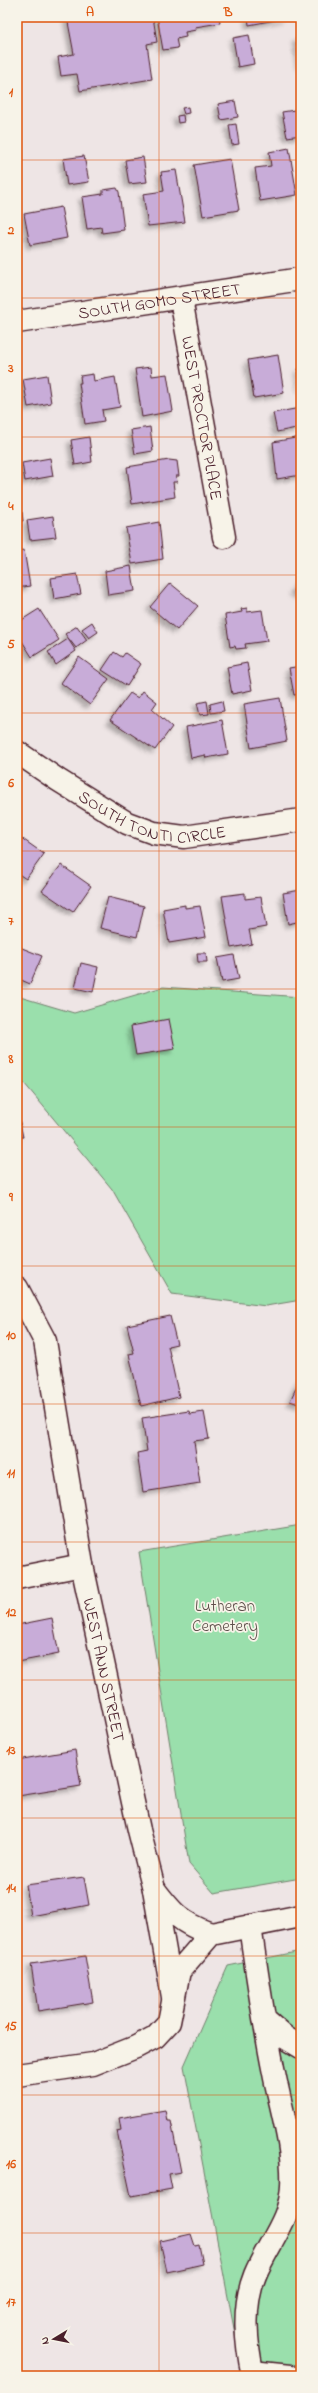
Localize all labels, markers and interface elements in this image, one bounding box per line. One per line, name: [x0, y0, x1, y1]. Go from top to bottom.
text: A: [86, 3, 94, 22]
text: B: [223, 3, 233, 22]
text: 1: [9, 83, 14, 102]
text: 2: [7, 221, 15, 240]
street label: SOUTH GOMO STREET: [77, 277, 243, 327]
street label: WEST PROCTOR PLACE: [174, 334, 228, 502]
text: 3: [7, 359, 14, 378]
text: 4: [7, 497, 14, 516]
text: 5: [7, 635, 15, 654]
text: 6: [7, 774, 14, 793]
street label: SOUTH TONTI CIRCLE: [73, 785, 228, 851]
text: 7: [8, 912, 14, 931]
text: 8: [8, 1050, 14, 1069]
text: 9: [8, 1188, 14, 1207]
text: 10: [6, 1326, 16, 1345]
text: 11: [7, 1464, 16, 1483]
park label: Lutheran Cemetery: [192, 1594, 258, 1640]
street label: WEST ANN STREET: [75, 1596, 131, 1744]
text: 12: [6, 1603, 17, 1622]
text: 13: [6, 1741, 16, 1760]
text: 14: [6, 1879, 16, 1898]
text: 15: [5, 2017, 17, 2036]
text: 16: [6, 2155, 16, 2174]
text: 17: [6, 2293, 16, 2312]
north arrow: [34, 2319, 74, 2359]
text: N: [37, 2336, 54, 2346]

